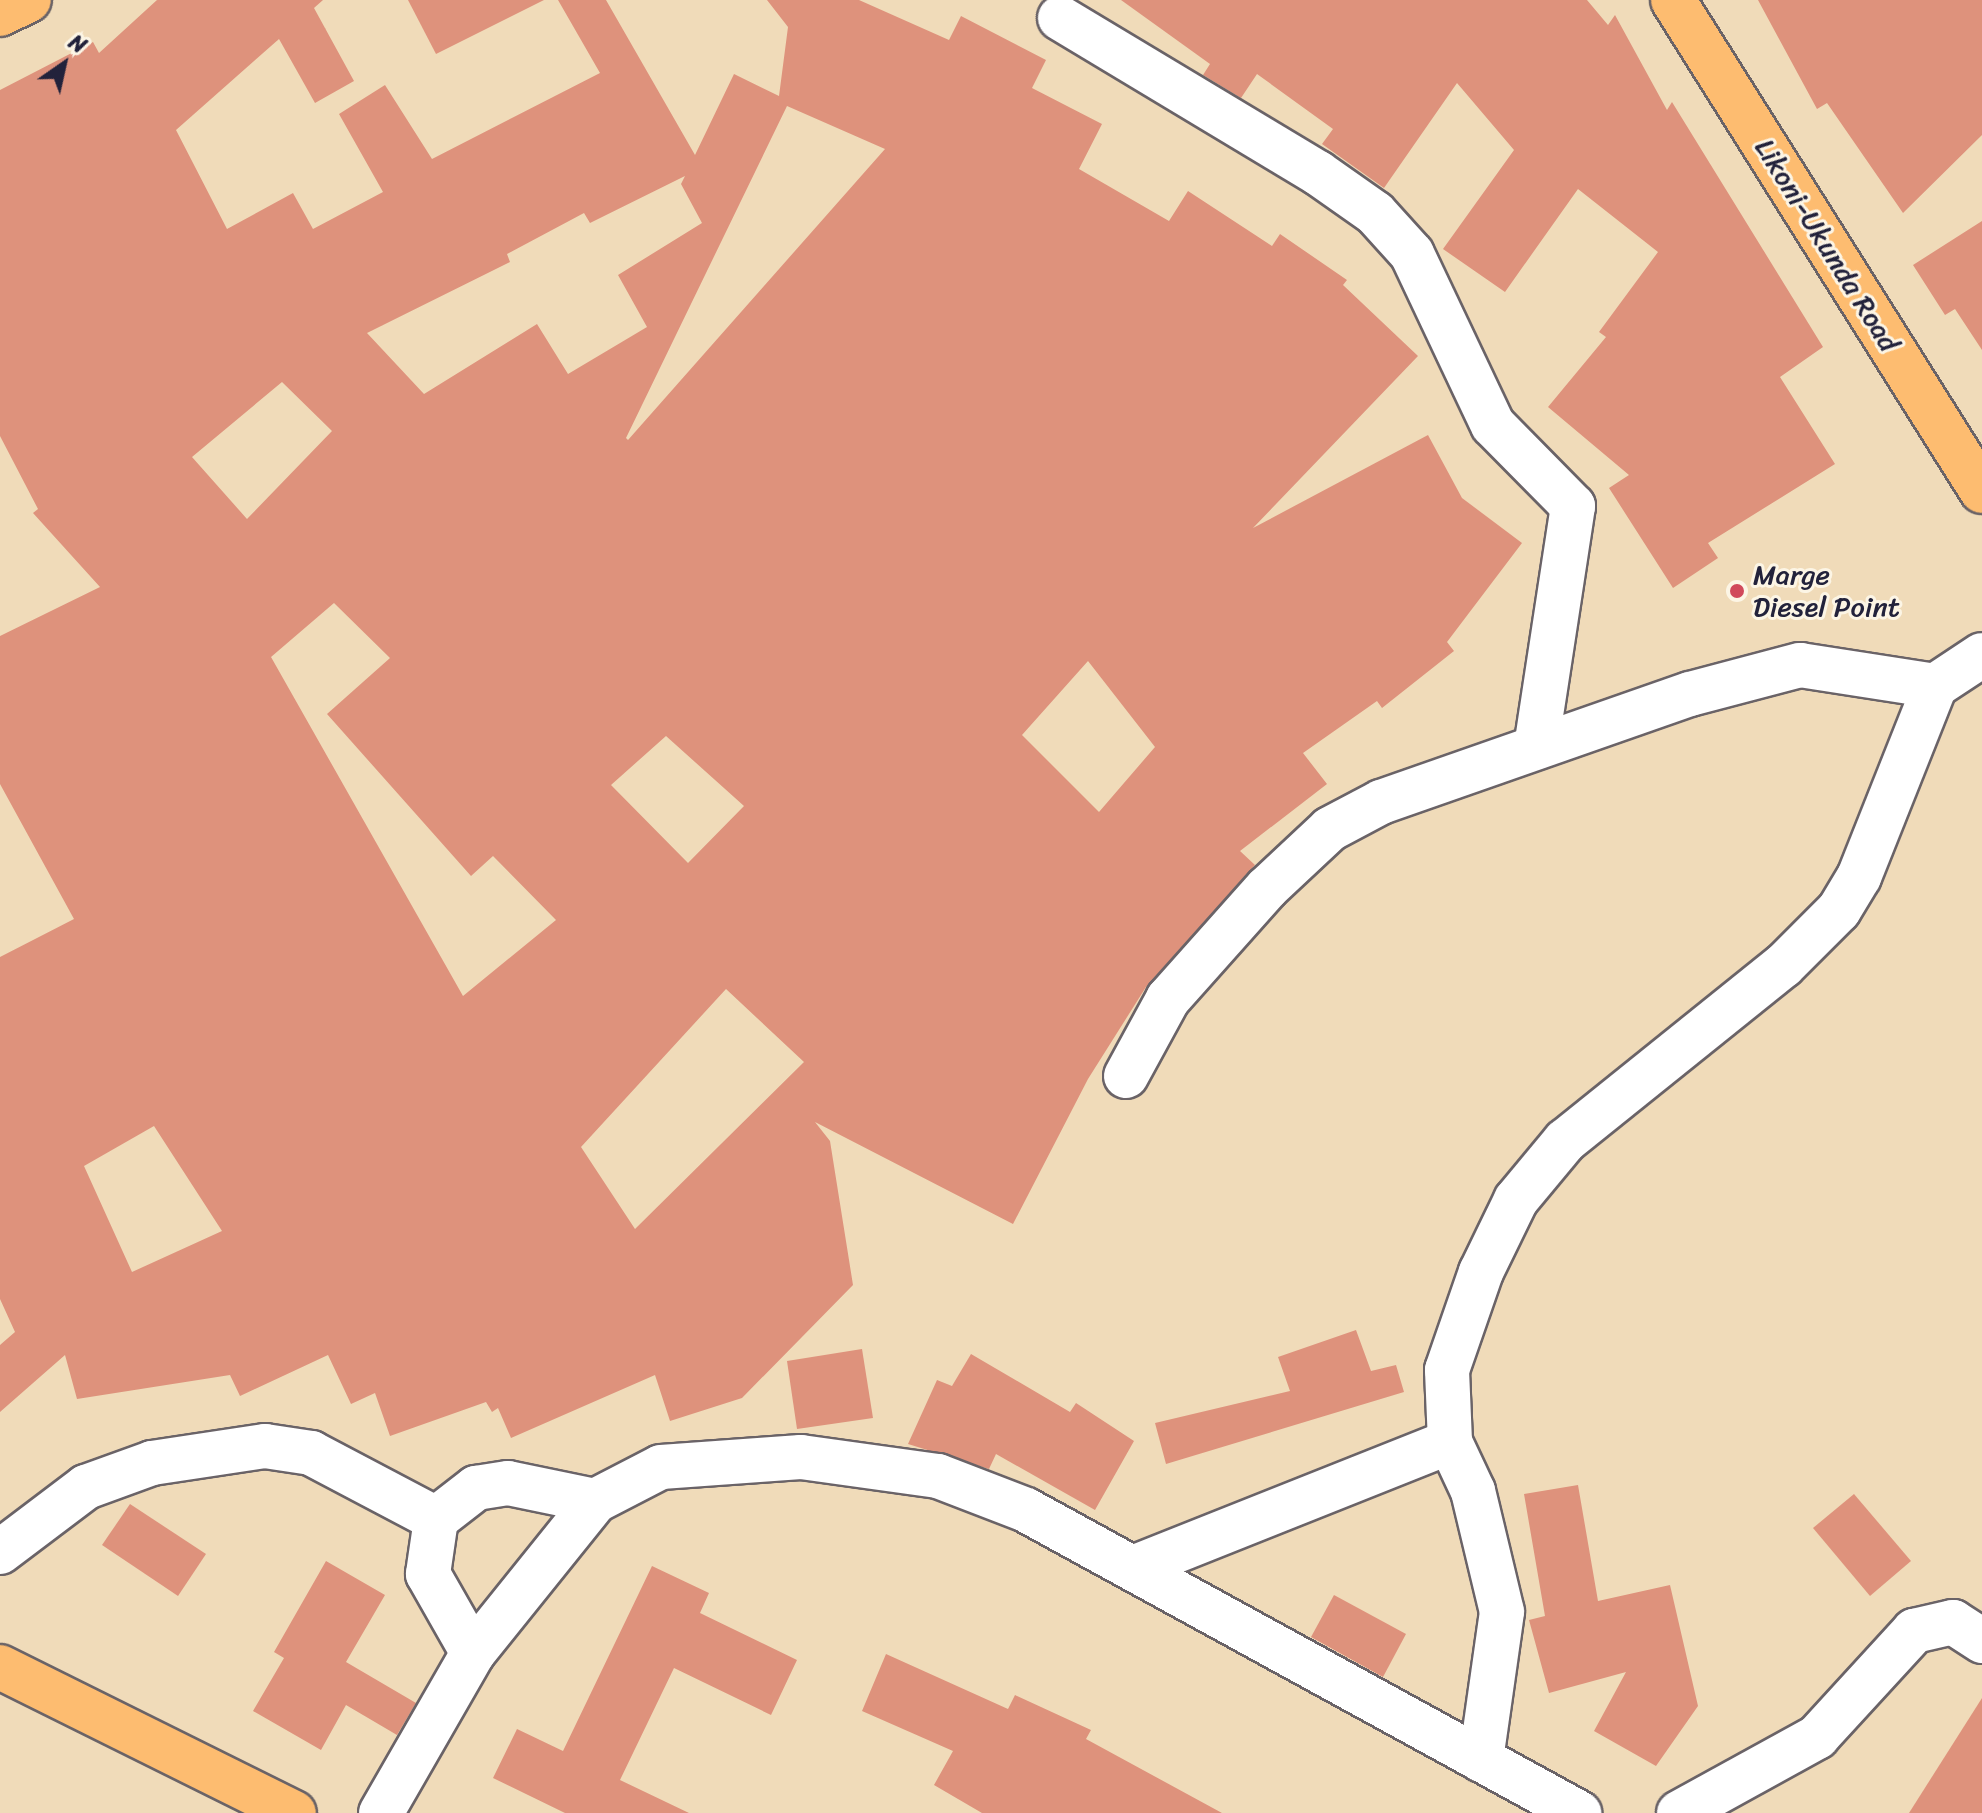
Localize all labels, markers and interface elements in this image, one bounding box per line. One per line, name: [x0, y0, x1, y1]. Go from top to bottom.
text: N: [60, 23, 95, 64]
north arrow: [24, 24, 104, 104]
street label: Likoni-Ukunda Road: [1748, 132, 1906, 358]
place label: Marge Diesel Point: [1753, 558, 1900, 624]
marker: Marge Diesel Point: [1728, 582, 1746, 600]

